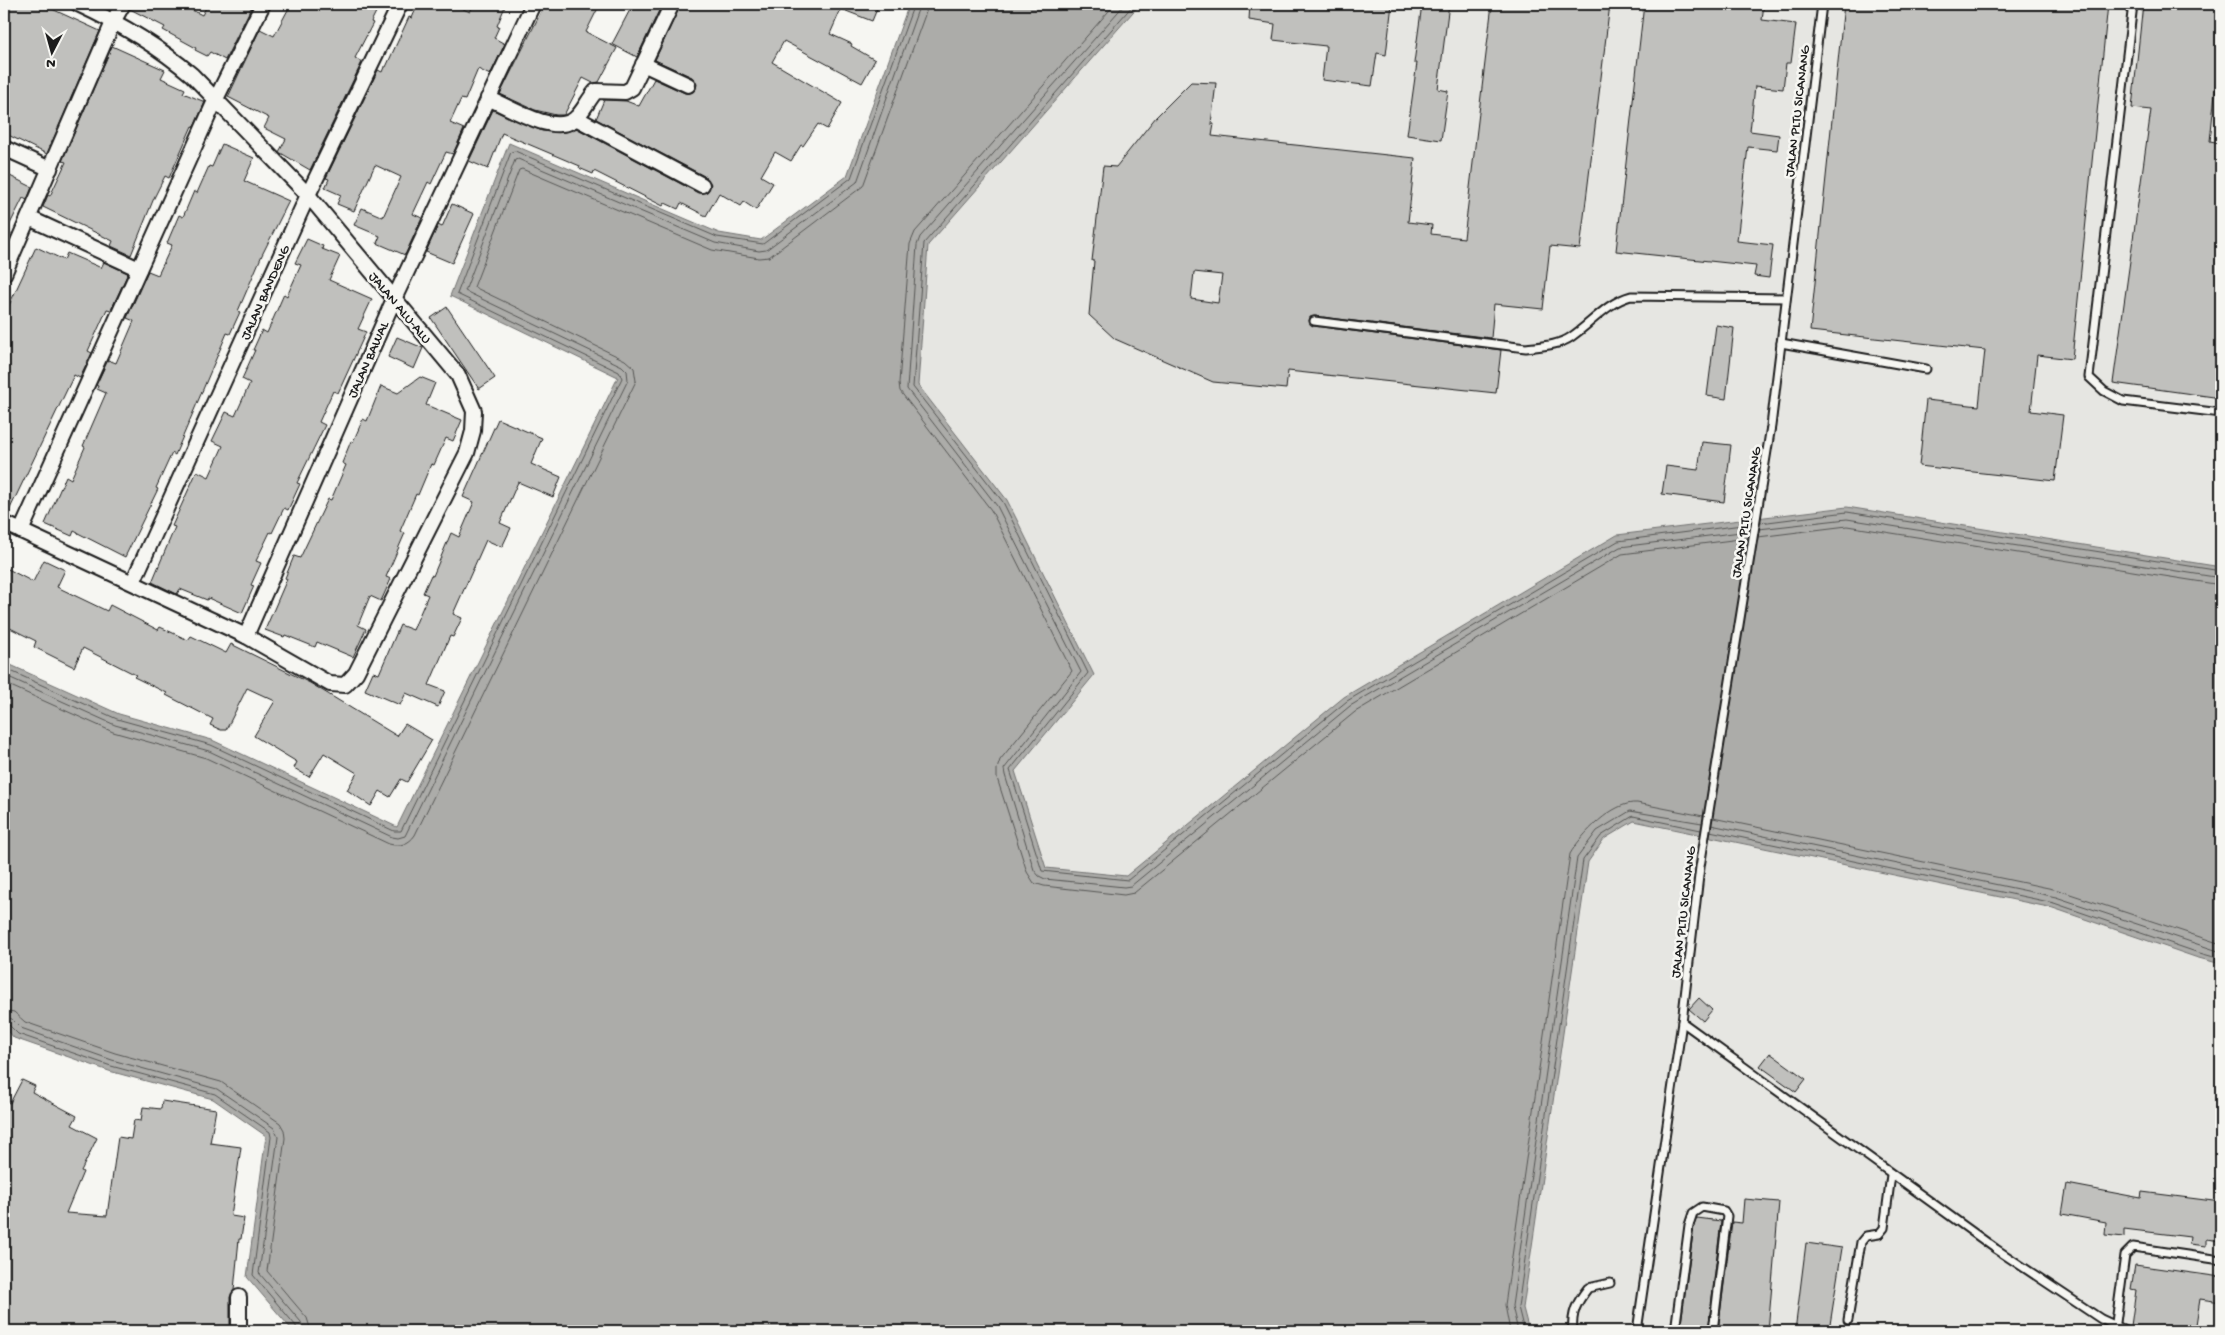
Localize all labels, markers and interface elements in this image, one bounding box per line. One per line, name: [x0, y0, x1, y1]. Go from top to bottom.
north arrow: [28, 28, 78, 78]
street label: JALAN PLTU SICANANG: [1782, 43, 1815, 178]
text: N: [45, 54, 56, 71]
street label: JALAN BANDENG: [238, 242, 295, 343]
street label: JALAN ALU-ALU: [364, 269, 434, 348]
street label: JALAN BAWAL: [345, 318, 394, 401]
street label: JALAN PLTU SICANANG: [1729, 445, 1766, 579]
street label: JALAN PLTU SICANANG: [1668, 844, 1701, 979]

